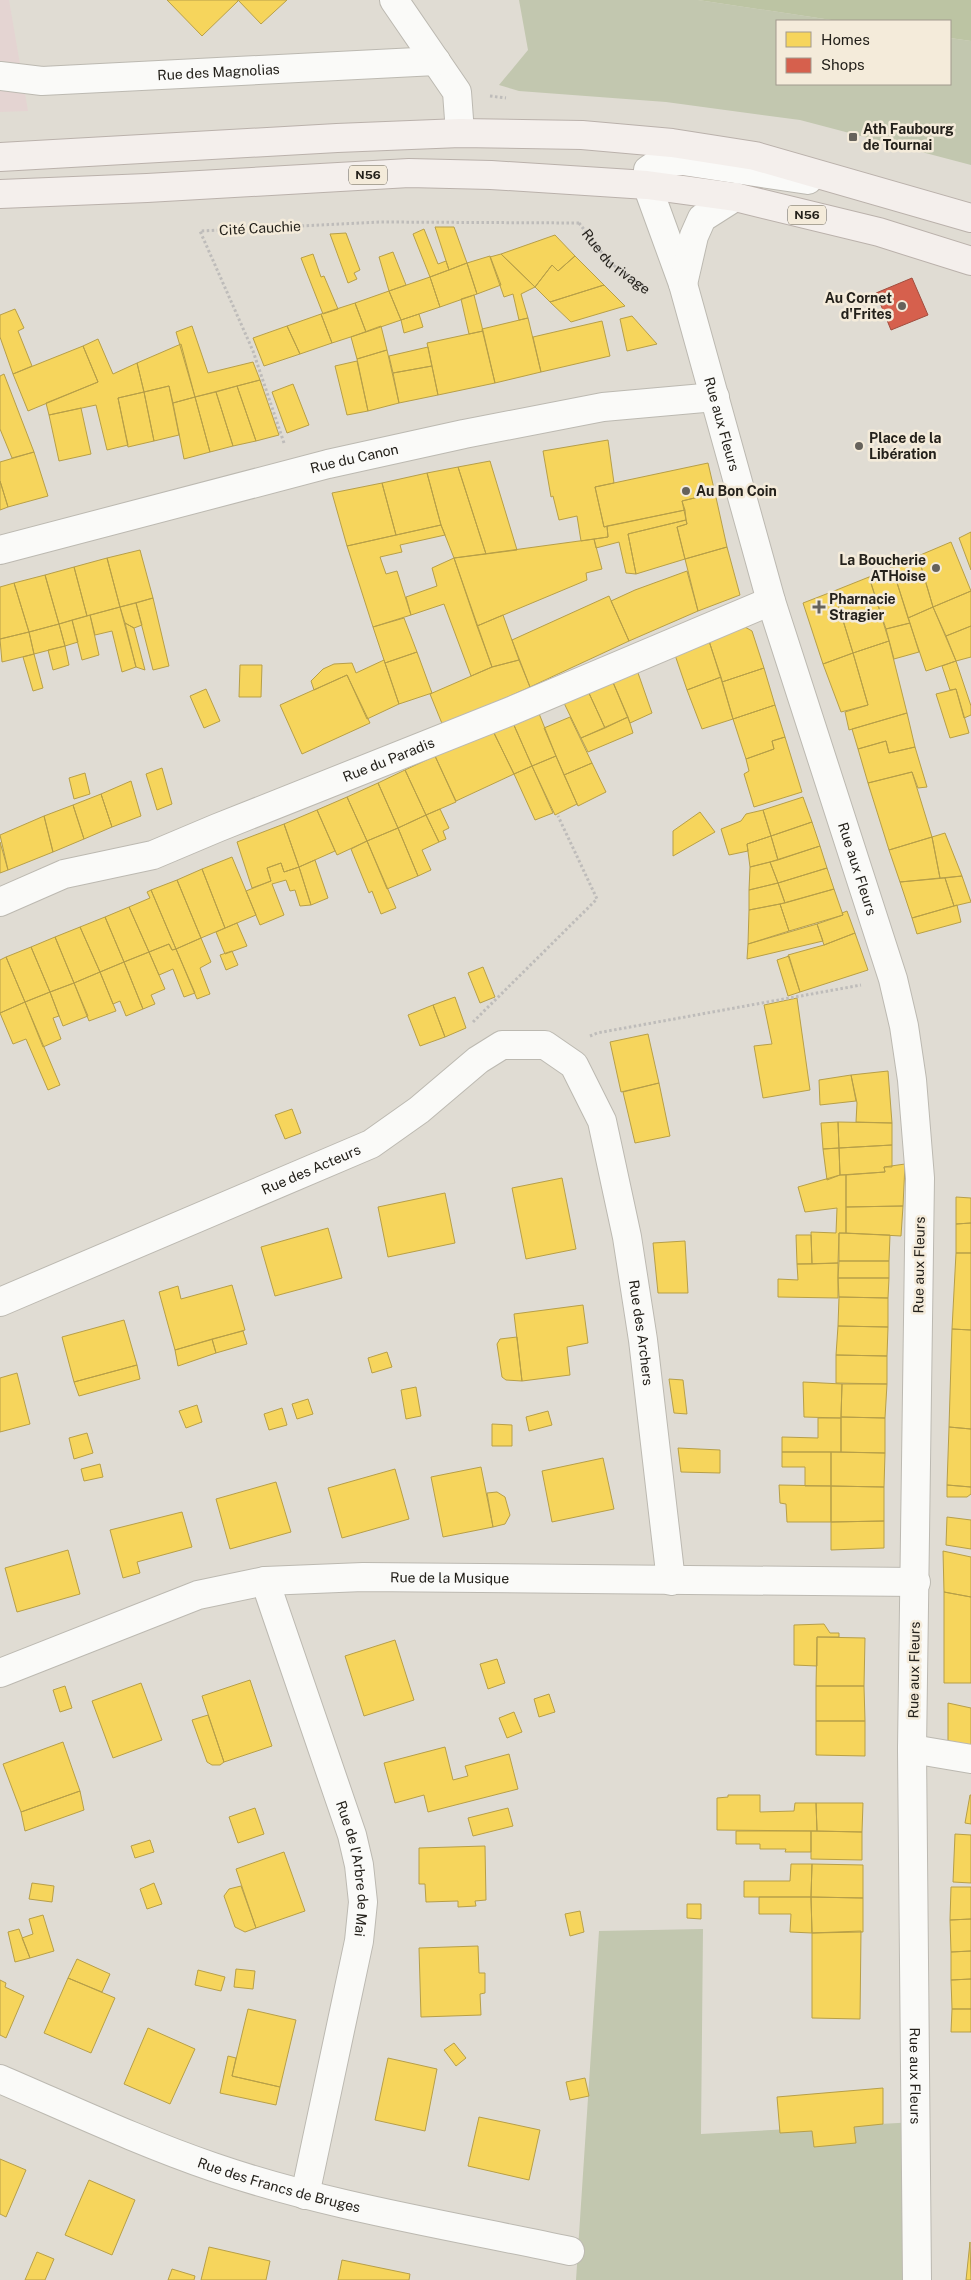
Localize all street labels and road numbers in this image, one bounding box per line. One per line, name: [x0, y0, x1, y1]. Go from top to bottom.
street label: Rue des Magnolias: [157, 61, 280, 83]
road number: N56: [349, 166, 387, 184]
road number: N56: [788, 206, 826, 224]
street label: Cité Cauchie: [219, 218, 301, 238]
street label: Rue du rivage: [579, 226, 653, 297]
street label: Rue aux Fleurs: [701, 375, 743, 473]
street label: Rue du Canon: [309, 441, 400, 476]
street label: Rue du Paradis: [341, 734, 437, 785]
street label: Rue aux Fleurs: [835, 820, 880, 917]
street label: Rue des Acteurs: [259, 1141, 363, 1198]
street label: Rue aux Fleurs: [910, 1216, 928, 1314]
street label: Rue des Archers: [626, 1279, 656, 1387]
street label: Rue de la Musique: [390, 1569, 509, 1586]
street label: Rue aux Fleurs: [905, 1621, 923, 1719]
street label: Rue de l'Arbre de Mai: [333, 1799, 371, 1937]
street label: Rue aux Fleurs: [907, 2027, 924, 2124]
street label: Rue des Francs de Bruges: [195, 2154, 362, 2215]

